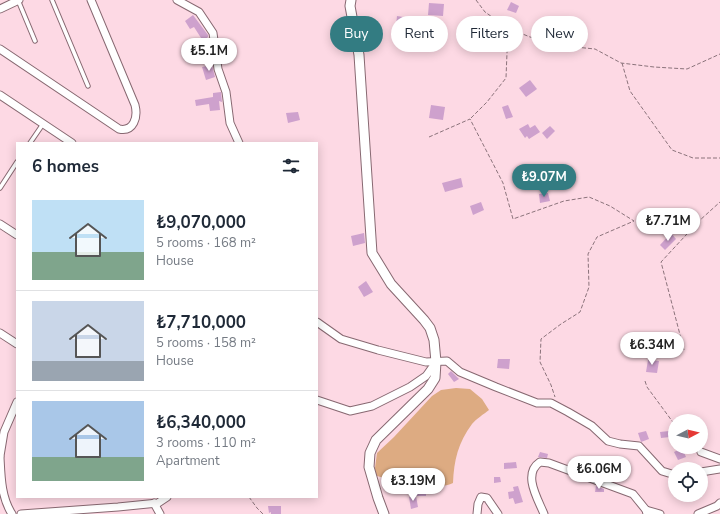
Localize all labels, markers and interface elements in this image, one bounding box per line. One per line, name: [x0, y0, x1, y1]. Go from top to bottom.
chip: Buy: [330, 16, 383, 52]
chip: Rent: [391, 16, 448, 52]
chip: Filters: [456, 16, 523, 52]
chip: New: [531, 16, 588, 52]
pin: ₺5.1M: [181, 38, 237, 72]
text: ₺5.1M: [190, 42, 228, 60]
text: 6 homes: [32, 155, 99, 178]
icon: filters: [280, 155, 302, 177]
pin: ₺9.07M: [511, 164, 577, 198]
text: ₺9.07M: [521, 168, 567, 186]
pin: ₺7.71M: [635, 208, 701, 242]
text: ₺9,070,000: [156, 211, 246, 234]
text: ₺7.71M: [645, 212, 691, 230]
icon: home: [64, 216, 112, 264]
text: 5 rooms · 168 m²: [156, 234, 256, 252]
text: House: [156, 252, 194, 270]
text: ₺7,710,000: [156, 311, 246, 334]
icon: home: [64, 317, 112, 365]
pin: ₺6.34M: [619, 332, 685, 366]
text: 5 rooms · 158 m²: [156, 334, 256, 352]
text: ₺6.34M: [629, 336, 675, 354]
text: House: [156, 352, 194, 370]
text: ₺6,340,000: [156, 411, 246, 434]
north arrow: [668, 414, 708, 454]
map controls: [668, 414, 708, 502]
icon: home: [64, 417, 112, 465]
text: 3 rooms · 110 m²: [156, 434, 256, 452]
text: Apartment: [156, 452, 219, 470]
pin: ₺6.06M: [566, 456, 632, 490]
text: ₺6.06M: [576, 460, 622, 478]
button: locate: [668, 462, 708, 502]
pin: ₺3.19M: [380, 468, 446, 502]
text: ₺3.19M: [390, 472, 436, 490]

